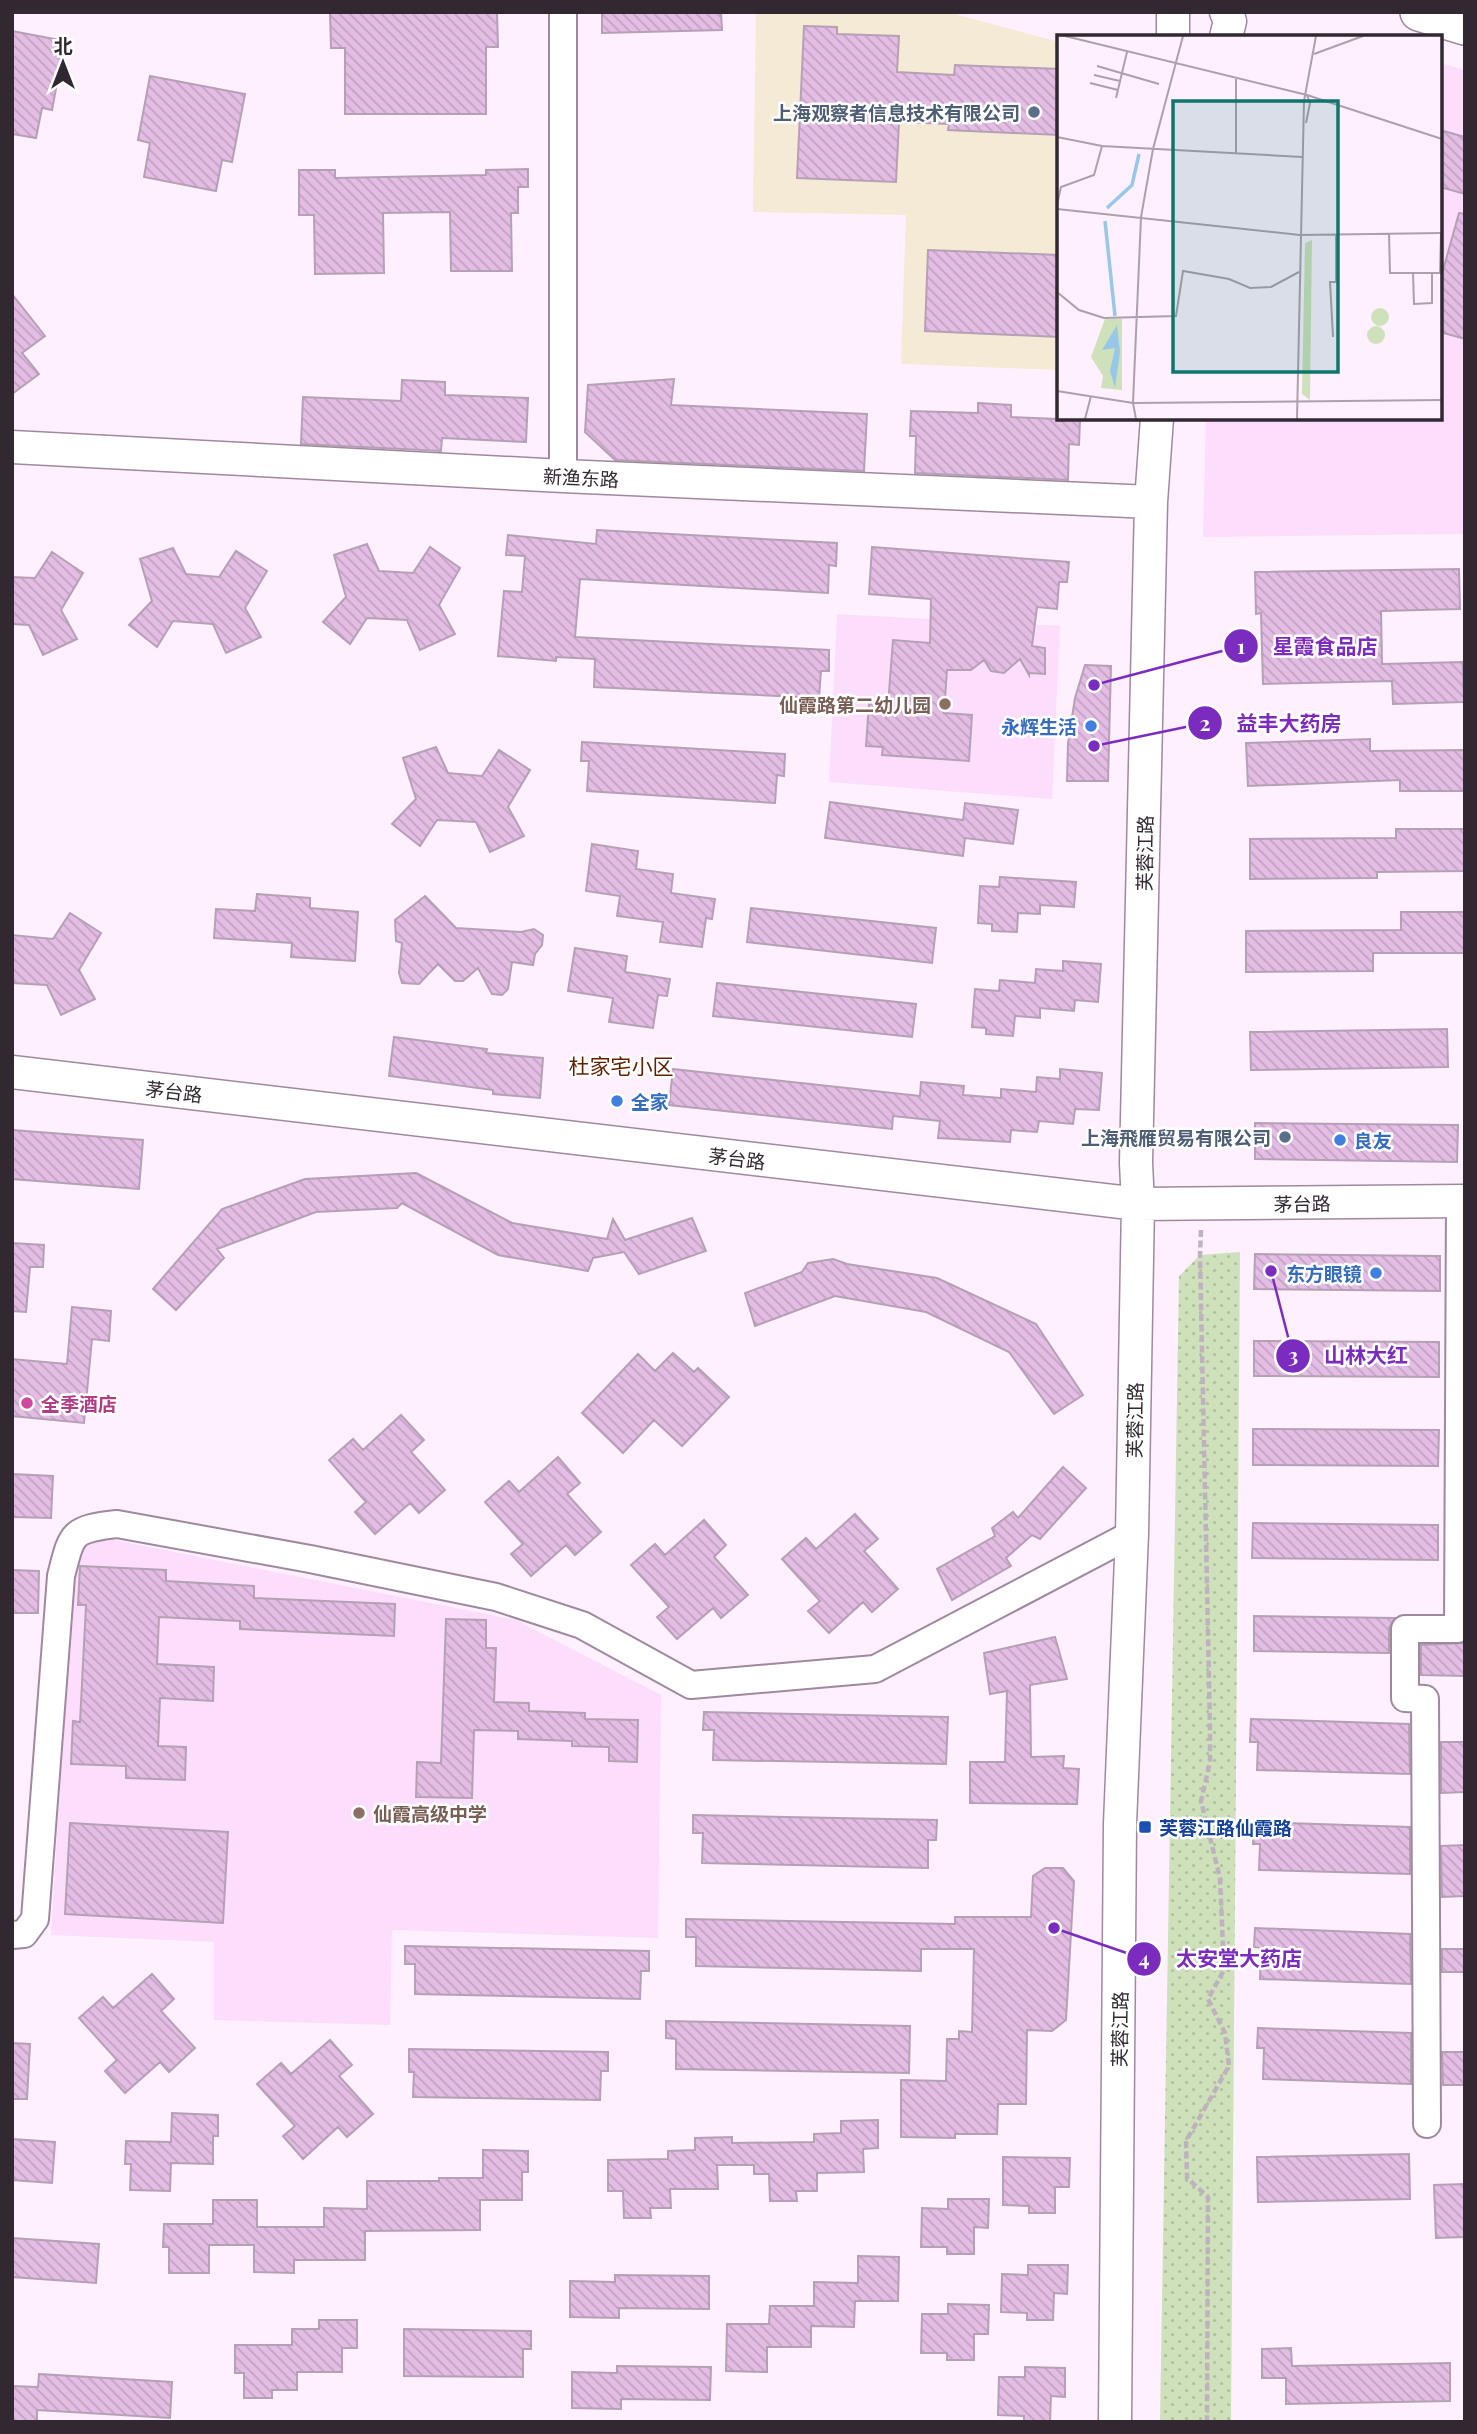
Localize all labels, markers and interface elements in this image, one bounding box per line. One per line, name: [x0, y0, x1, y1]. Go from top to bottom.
north arrow: [28, 28, 98, 98]
text: 北: [53, 32, 73, 58]
inset map: [1057, 35, 1442, 420]
place label: 上海观察者信息技术有限公司: [773, 99, 1020, 125]
marker: 上海观察者信息技术有限公司: [1026, 104, 1042, 120]
street label: 新渔东路: [542, 462, 620, 492]
callout: 星霞食品店: [1224, 625, 1392, 667]
text: 1: [1237, 631, 1245, 659]
text: 星霞食品店: [1273, 631, 1378, 659]
place label: 仙霞路第二幼儿园: [779, 691, 931, 717]
marker: 仙霞路第二幼儿园: [937, 696, 953, 712]
callout: 益丰大药房: [1188, 702, 1356, 744]
text: 2: [1200, 708, 1211, 736]
text: 益丰大药房: [1237, 708, 1342, 736]
place label: 永辉生活: [1001, 713, 1077, 739]
marker: 永辉生活: [1083, 718, 1099, 734]
street label: 芙蓉江路: [1130, 815, 1158, 891]
district label: 杜家宅小区: [569, 1051, 674, 1079]
street label: 茅台路: [144, 1075, 204, 1107]
place label: 全家: [631, 1088, 669, 1114]
marker: 全家: [609, 1093, 625, 1109]
place label: 上海飛雁贸易有限公司: [1081, 1124, 1271, 1150]
place label: 良友: [1354, 1127, 1392, 1153]
marker: 上海飛雁贸易有限公司: [1277, 1129, 1293, 1145]
marker: 良友: [1332, 1132, 1348, 1148]
street label: 茅台路: [707, 1142, 767, 1174]
street label: 茅台路: [1273, 1190, 1331, 1216]
place label: 东方眼镜: [1286, 1260, 1362, 1286]
marker: 东方眼镜: [1368, 1265, 1384, 1281]
callout: 山林大红: [1275, 1335, 1422, 1377]
text: 3: [1288, 1340, 1298, 1368]
text: 山林大红: [1324, 1340, 1408, 1368]
street label: 芙蓉江路: [1120, 1382, 1148, 1458]
place label: 全季酒店: [41, 1390, 117, 1416]
marker: 全季酒店: [19, 1395, 35, 1411]
place label: 仙霞高级中学: [373, 1800, 487, 1826]
marker: 仙霞高级中学: [351, 1805, 367, 1821]
place label: 芙蓉江路仙霞路: [1159, 1814, 1292, 1840]
marker: 芙蓉江路仙霞路: [1137, 1819, 1153, 1835]
callout: 太安堂大药店: [1127, 1938, 1316, 1980]
text: 4: [1138, 1943, 1150, 1971]
text: 太安堂大药店: [1176, 1943, 1302, 1971]
street label: 芙蓉江路: [1105, 1991, 1133, 2067]

